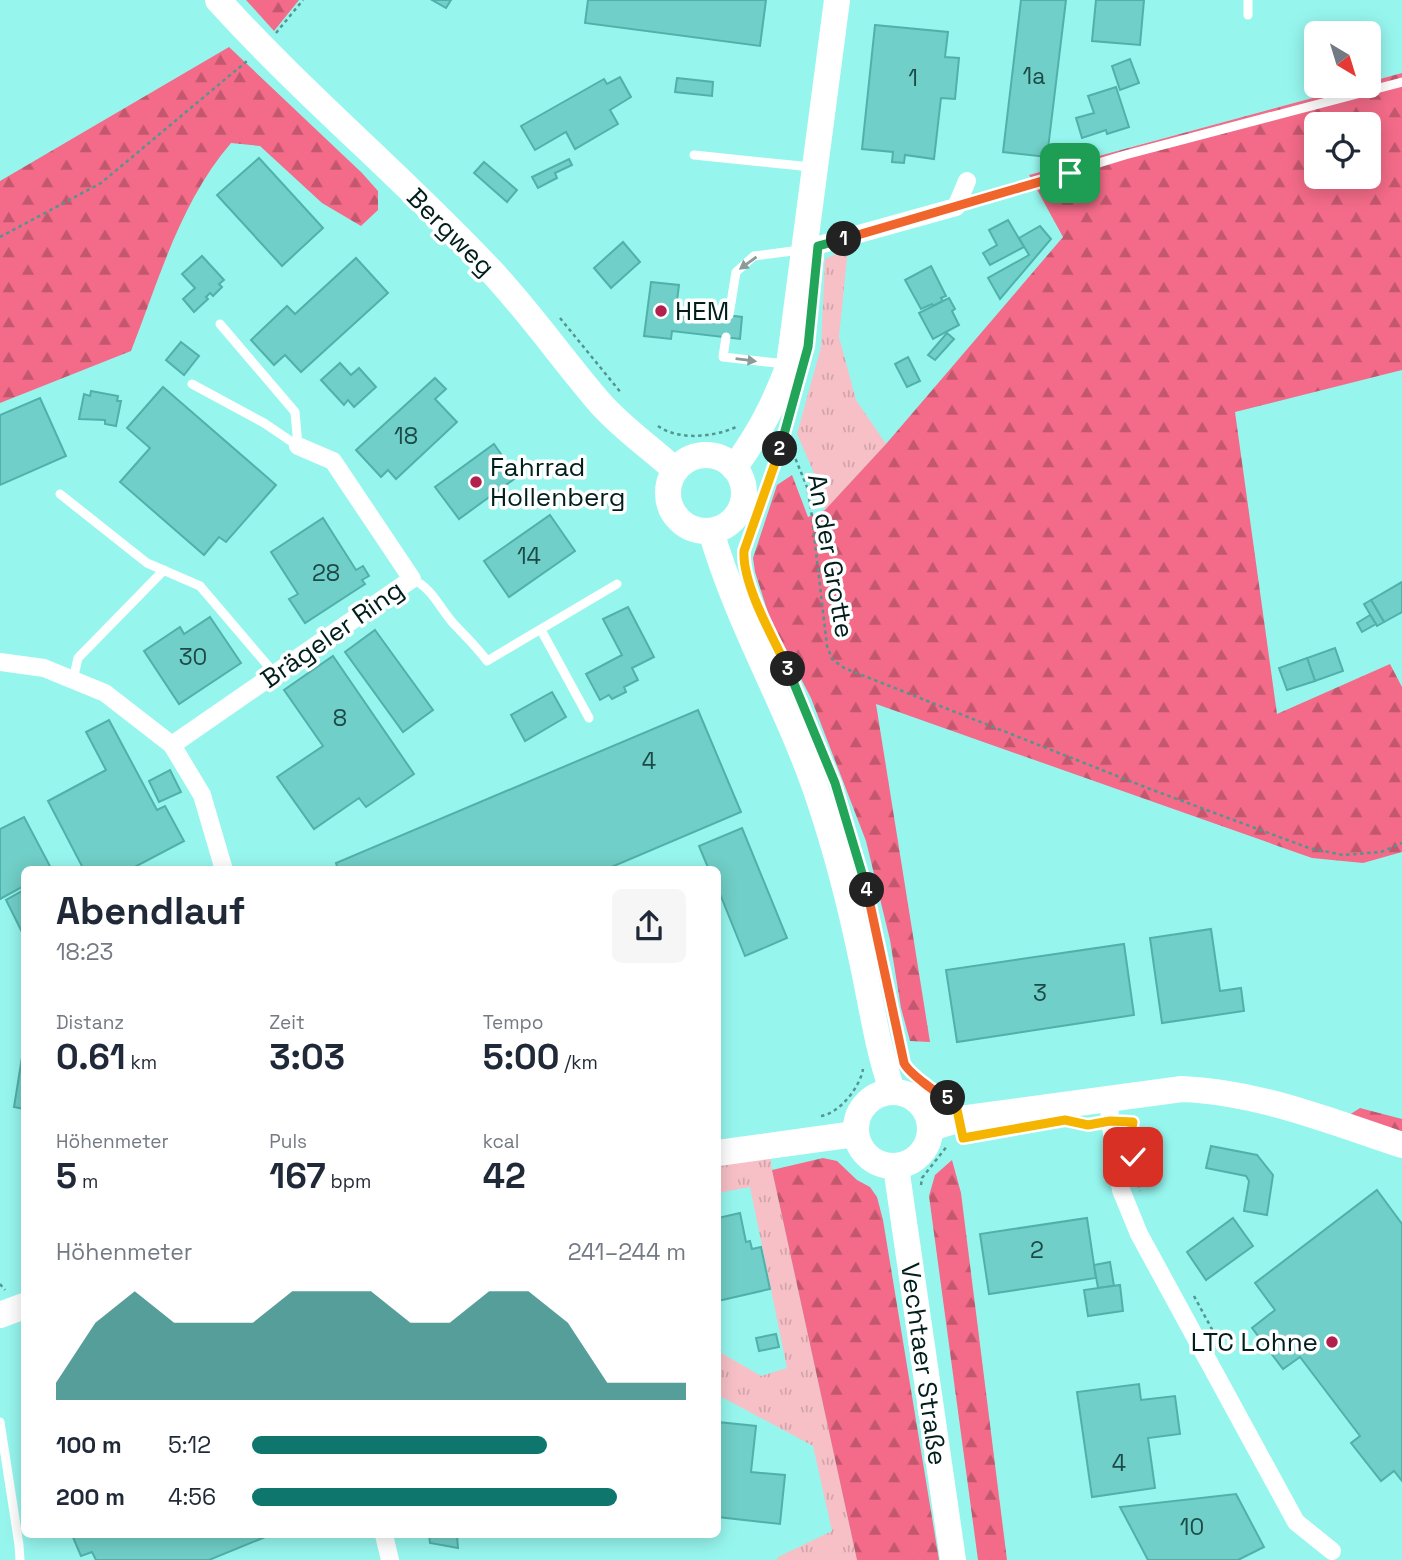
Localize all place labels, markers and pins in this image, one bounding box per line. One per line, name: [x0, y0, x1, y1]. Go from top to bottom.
pin: [1040, 143, 1100, 203]
pin: 1: [826, 222, 862, 256]
place label: HEM: [675, 294, 729, 328]
marker: HEM: [653, 303, 669, 319]
pin: 2: [762, 432, 798, 466]
place label: Fahrrad Hollenberg: [490, 450, 625, 514]
marker: Fahrrad Hollenberg: [468, 474, 484, 490]
pin: 3: [770, 652, 806, 686]
pin: 4: [850, 872, 884, 908]
pin: 5: [930, 1080, 965, 1116]
pin: [1103, 1127, 1163, 1187]
place label: LTC Lohne: [1191, 1325, 1318, 1359]
marker: LTC Lohne: [1324, 1334, 1340, 1350]

